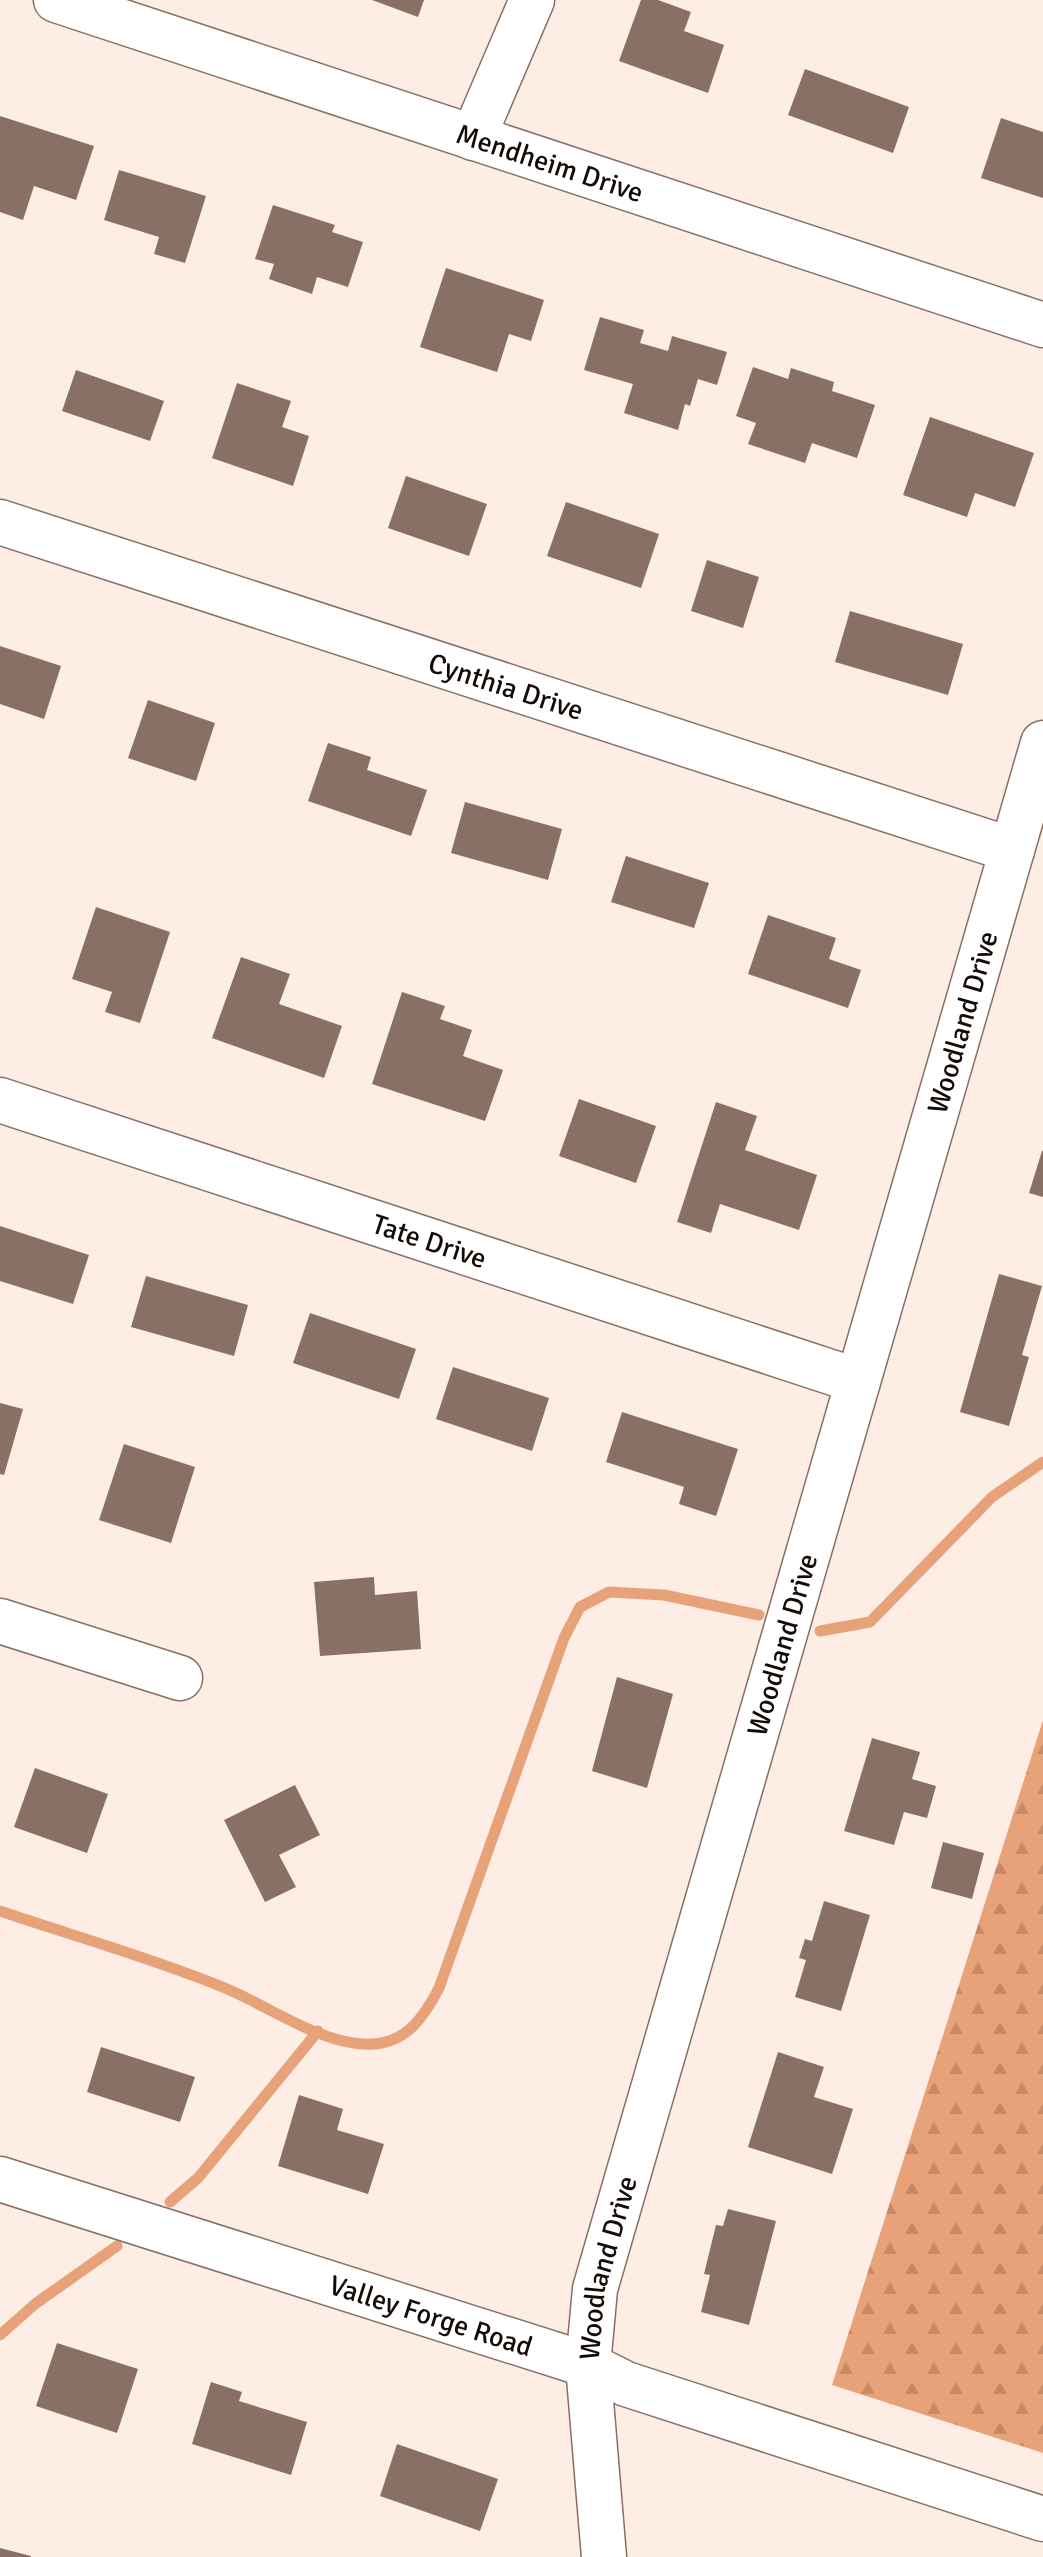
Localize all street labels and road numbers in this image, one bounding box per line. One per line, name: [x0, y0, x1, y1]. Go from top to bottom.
street label: Mendheim Drive: [452, 117, 647, 210]
street label: Cynthia Drive: [424, 646, 588, 728]
street label: Woodland Drive: [921, 927, 1006, 1117]
street label: Tate Drive: [368, 1207, 491, 1276]
street label: Woodland Drive: [740, 1550, 825, 1740]
street label: Woodland Drive: [573, 2172, 645, 2361]
street label: Valley Forge Road: [325, 2268, 537, 2364]

